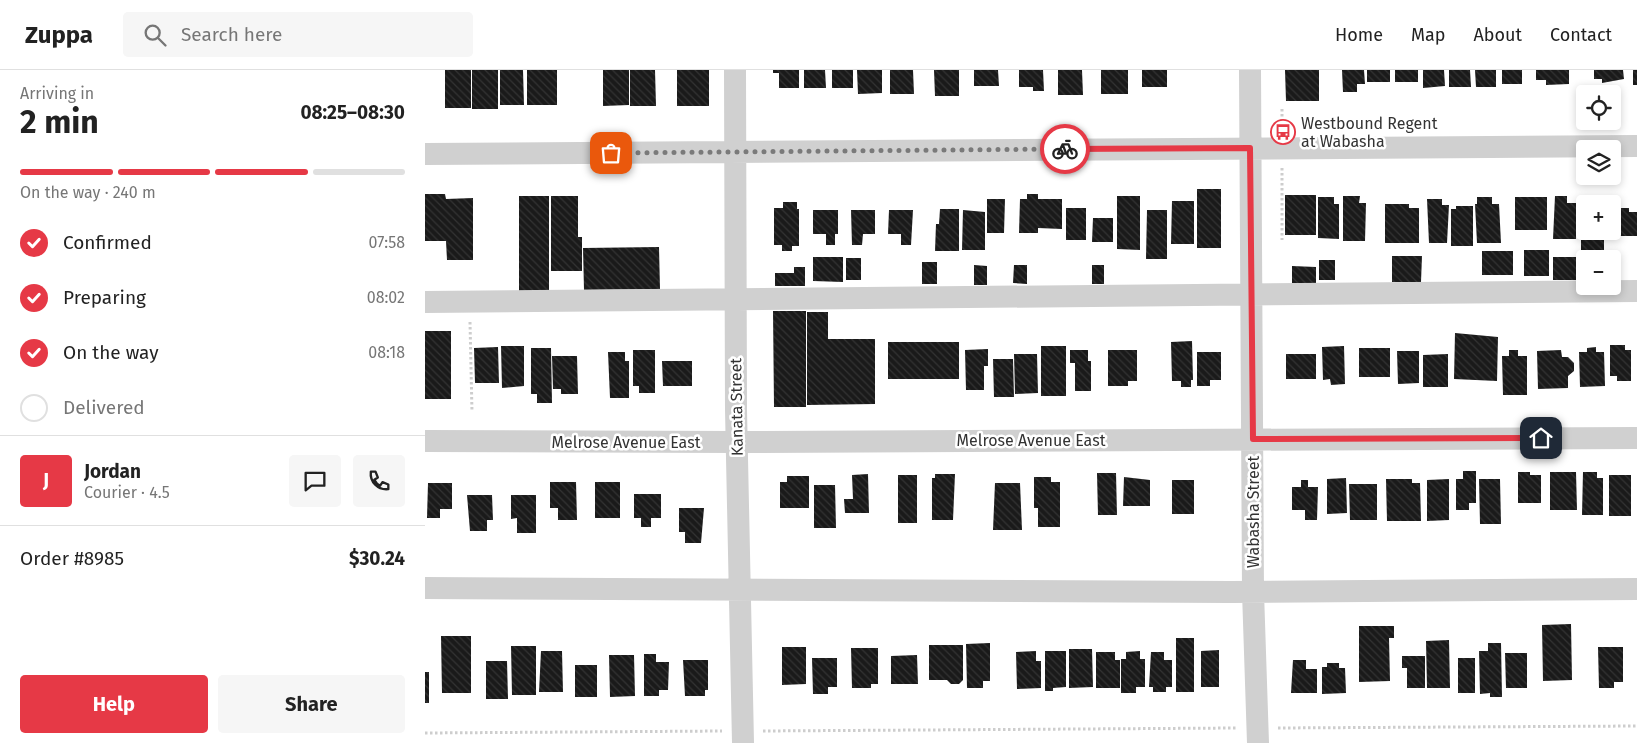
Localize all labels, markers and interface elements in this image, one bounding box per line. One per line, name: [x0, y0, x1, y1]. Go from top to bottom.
search box: [123, 12, 473, 57]
text: Zuppa: [25, 21, 93, 49]
icon: search: [141, 21, 169, 49]
text: Search here: [181, 23, 282, 46]
text: Home: [1335, 24, 1383, 46]
text: Map: [1411, 24, 1445, 46]
text: About: [1473, 24, 1522, 46]
text: Contact: [1550, 24, 1612, 46]
text: Arriving in: [20, 84, 94, 103]
map controls: [1576, 85, 1621, 295]
button: locate: [1576, 85, 1621, 130]
text: 08:25–08:30: [300, 101, 405, 124]
text: 2 min: [20, 103, 99, 141]
place label: Westbound Regent at Wabasha: [1301, 114, 1438, 151]
bus stop icon: Westbound Regent at Wabasha: [1270, 119, 1296, 145]
courier: [1040, 124, 1090, 174]
pin: [590, 132, 632, 174]
icon: bike: [1051, 135, 1079, 163]
icon: bag: [597, 139, 625, 167]
button: layers: [1576, 140, 1621, 185]
text: On the way · 240 m: [20, 183, 156, 202]
button: +: [1576, 195, 1621, 240]
icon: check: [20, 229, 48, 257]
text: Confirmed: [63, 231, 152, 254]
text: 07:58: [369, 233, 405, 252]
button: −: [1576, 250, 1621, 295]
icon: check: [20, 284, 48, 312]
text: Preparing: [63, 286, 146, 309]
text: 08:02: [367, 288, 405, 307]
icon: check: [20, 339, 48, 367]
text: On the way: [63, 341, 159, 364]
text: 08:18: [368, 343, 405, 362]
street label: Kanata Street: [726, 358, 747, 456]
text: Delivered: [63, 396, 145, 419]
pin: [1520, 417, 1562, 459]
icon: home: [1527, 424, 1555, 452]
street label: Melrose Avenue East: [957, 431, 1106, 450]
street label: Melrose Avenue East: [552, 433, 701, 452]
button: chat: [289, 455, 341, 507]
button: phone: [353, 455, 405, 507]
street label: Wabasha Street: [1244, 456, 1263, 568]
text: Jordan: [84, 460, 141, 483]
text: J: [43, 469, 49, 492]
text: Courier · 4.5: [84, 483, 170, 502]
text: Order #8985: [20, 547, 124, 570]
text: $30.24: [349, 547, 405, 570]
button: Help: [20, 675, 208, 733]
button: Share: [218, 675, 405, 733]

